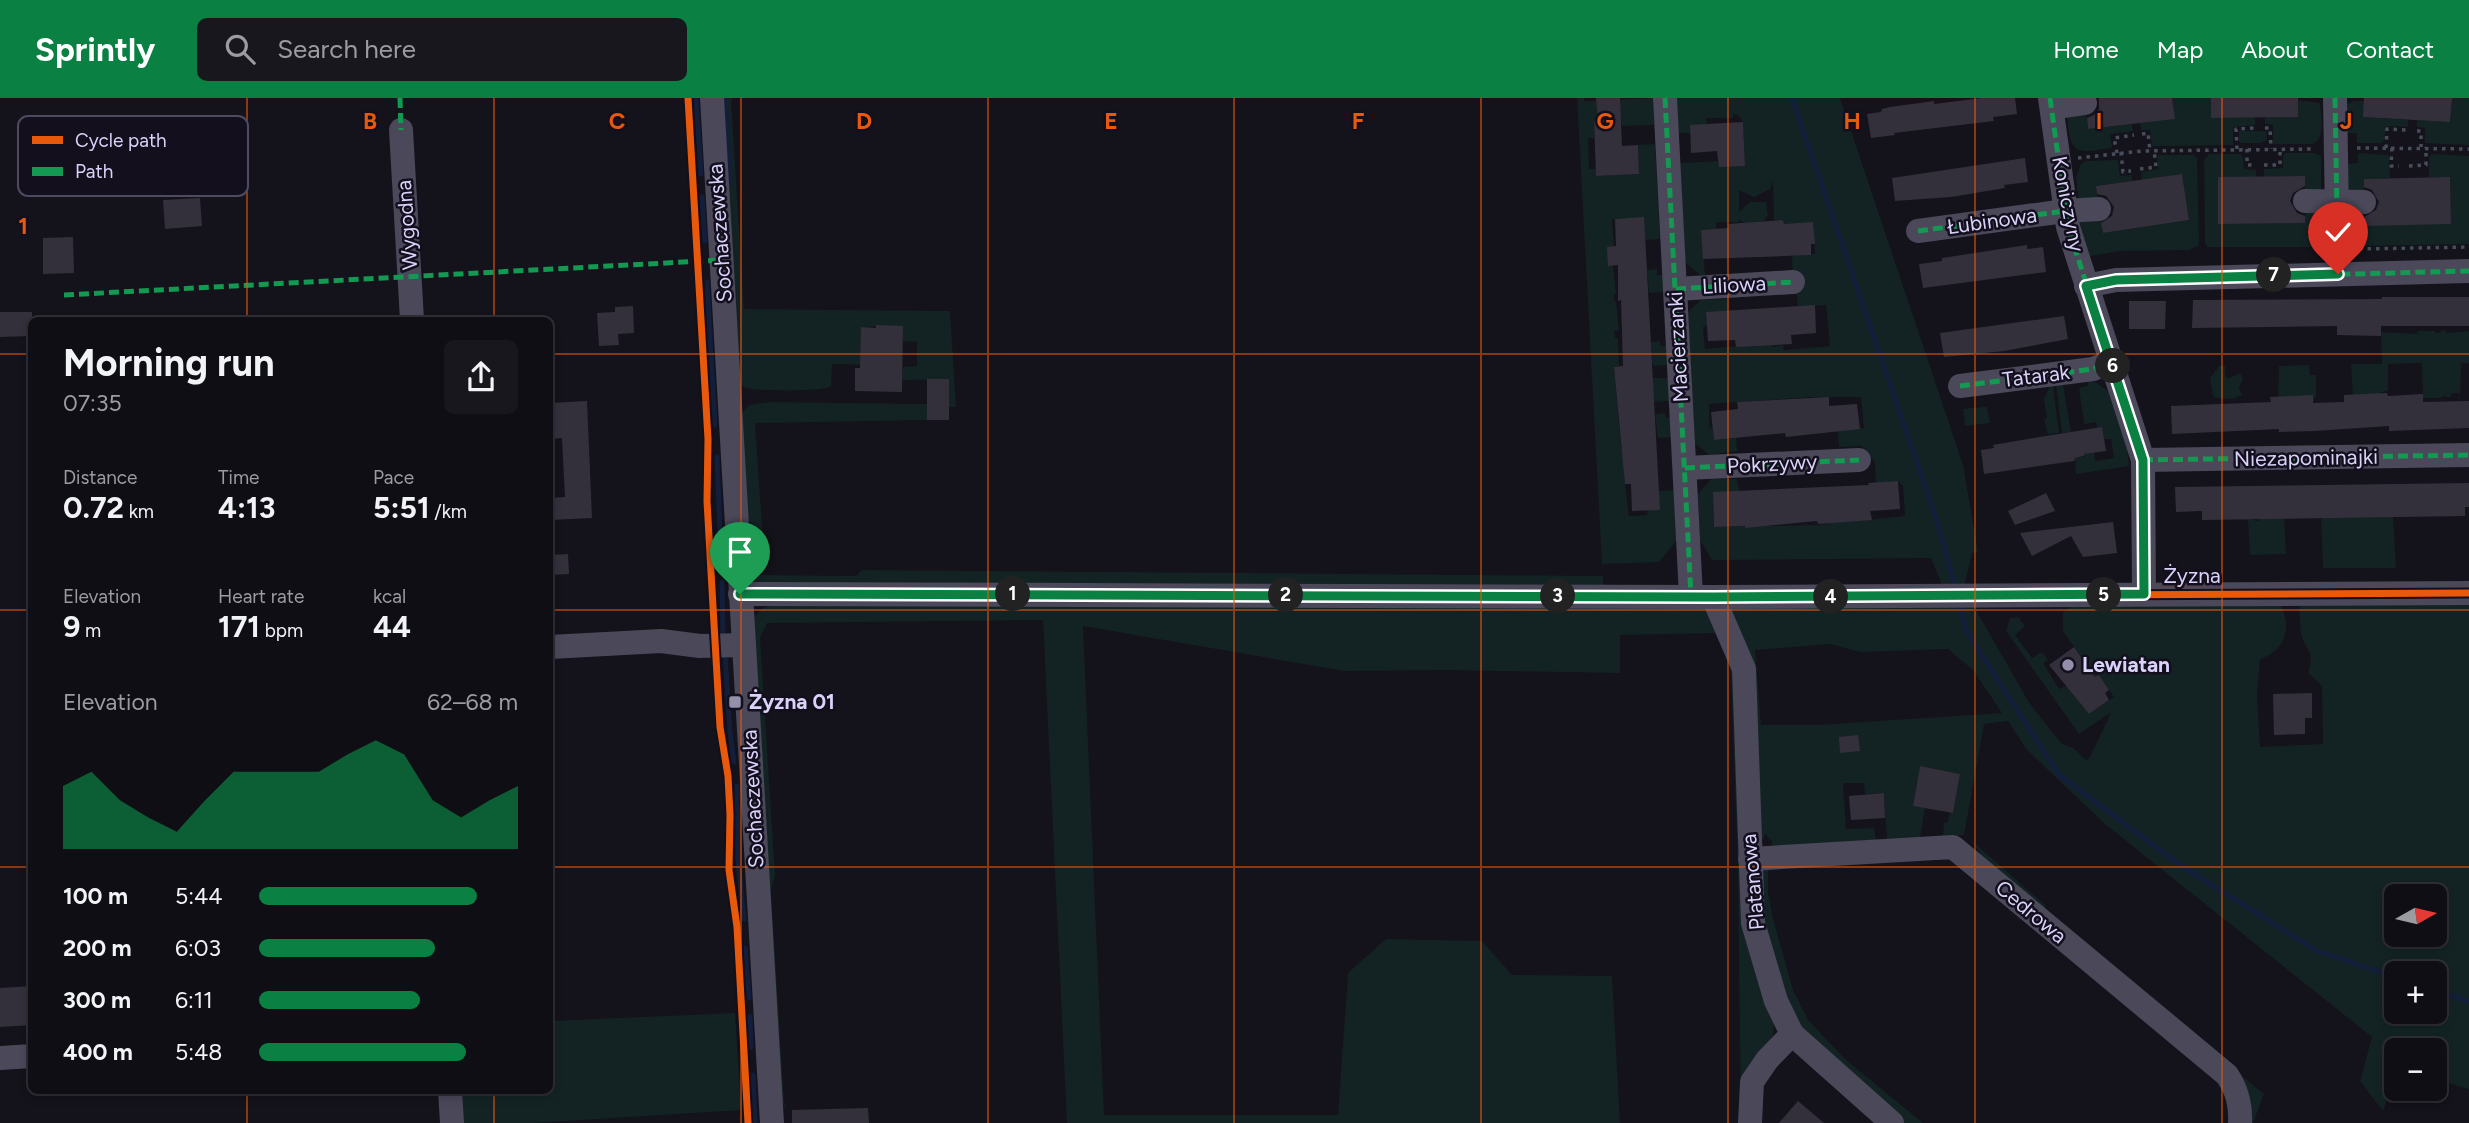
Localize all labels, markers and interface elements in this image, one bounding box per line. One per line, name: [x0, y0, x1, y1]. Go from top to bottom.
search box: [197, 18, 687, 81]
text: Sprintly: [35, 30, 155, 69]
icon: search: [221, 30, 259, 68]
text: Search here: [277, 33, 416, 65]
text: Home: [2053, 35, 2119, 64]
text: Map: [2157, 35, 2203, 64]
text: About: [2241, 35, 2308, 64]
text: Contact: [2346, 35, 2434, 64]
text: B: [363, 107, 377, 135]
text: C: [609, 107, 626, 135]
text: D: [856, 107, 872, 135]
text: E: [1104, 107, 1118, 135]
text: F: [1352, 107, 1365, 135]
text: G: [1596, 107, 1614, 135]
text: H: [1843, 107, 1861, 135]
text: I: [2096, 107, 2102, 135]
text: J: [2340, 107, 2352, 135]
legend: [18, 116, 248, 196]
text: Cycle path: [75, 129, 167, 152]
street label: Koniczyny: [2047, 154, 2090, 254]
text: Path: [75, 160, 113, 183]
street label: Sochaczewska: [702, 163, 737, 303]
street label: Wygodna: [391, 179, 422, 271]
street label: Łubinowa: [1945, 202, 2038, 239]
pin: [2308, 202, 2368, 274]
text: 1: [18, 212, 28, 240]
icon: check: [2319, 213, 2357, 251]
pin: 7: [2256, 258, 2292, 292]
text: 7: [2268, 263, 2279, 286]
street label: Liliowa: [1701, 270, 1767, 299]
street label: Macierzanki: [1662, 291, 1693, 403]
text: Morning run: [63, 340, 275, 386]
button: share: [444, 340, 518, 414]
pin: 6: [2096, 348, 2130, 384]
text: 6: [2107, 354, 2118, 377]
street label: Tatarak: [2001, 359, 2072, 392]
text: 07:35: [63, 389, 122, 417]
street label: Niezapominajki: [2234, 444, 2378, 471]
street label: Pokrzywy: [1726, 449, 1818, 478]
text: Distance: [63, 466, 137, 489]
text: Time: [218, 466, 259, 489]
text: Pace: [373, 466, 414, 489]
text: 0.72: [63, 489, 124, 526]
text: 4:13: [218, 489, 275, 526]
text: 5:51: [373, 489, 430, 526]
text: km: [124, 500, 154, 523]
text: /km: [430, 500, 467, 523]
pin: [710, 522, 770, 594]
icon: arrive: [721, 533, 759, 571]
street label: Żyzna: [2163, 563, 2221, 588]
pin: 1: [996, 576, 1030, 612]
pin: 2: [1268, 578, 1304, 612]
pin: 3: [1540, 578, 1576, 614]
pin: 5: [2086, 578, 2122, 612]
pin: 4: [1814, 580, 1848, 614]
text: 1: [1008, 582, 1017, 605]
text: 2: [1280, 583, 1291, 606]
text: 5: [2098, 583, 2109, 606]
text: 3: [1552, 584, 1563, 607]
text: Elevation: [63, 585, 141, 608]
text: Heart rate: [218, 585, 304, 608]
text: kcal: [373, 585, 406, 608]
text: 4: [1824, 585, 1837, 608]
text: 9: [63, 608, 80, 645]
text: 171: [218, 608, 260, 645]
text: 44: [373, 608, 411, 645]
text: m: [80, 619, 101, 642]
text: bpm: [260, 619, 303, 642]
place label: Lewiatan: [2082, 652, 2170, 677]
marker: Lewiatan: [2060, 657, 2076, 673]
text: Elevation: [63, 688, 158, 716]
text: 62–68 m: [427, 688, 518, 716]
place label: Żyzna 01: [749, 689, 835, 714]
marker: Żyzna 01: [727, 694, 743, 710]
street label: Sochaczewska: [736, 729, 769, 869]
street label: Platanowa: [1736, 833, 1769, 931]
street label: Cedrowa: [1991, 875, 2072, 948]
text: 100 m: [63, 882, 128, 910]
text: 5:44: [175, 882, 223, 910]
north arrow: [2384, 884, 2446, 947]
map controls: [2384, 884, 2447, 1101]
text: 200 m: [63, 934, 132, 962]
text: 6:03: [175, 934, 221, 962]
button: +: [2384, 961, 2447, 1024]
text: 300 m: [63, 986, 131, 1014]
text: 6:11: [175, 986, 213, 1014]
text: 400 m: [63, 1038, 133, 1066]
text: 5:48: [175, 1038, 222, 1066]
button: −: [2384, 1038, 2447, 1101]

